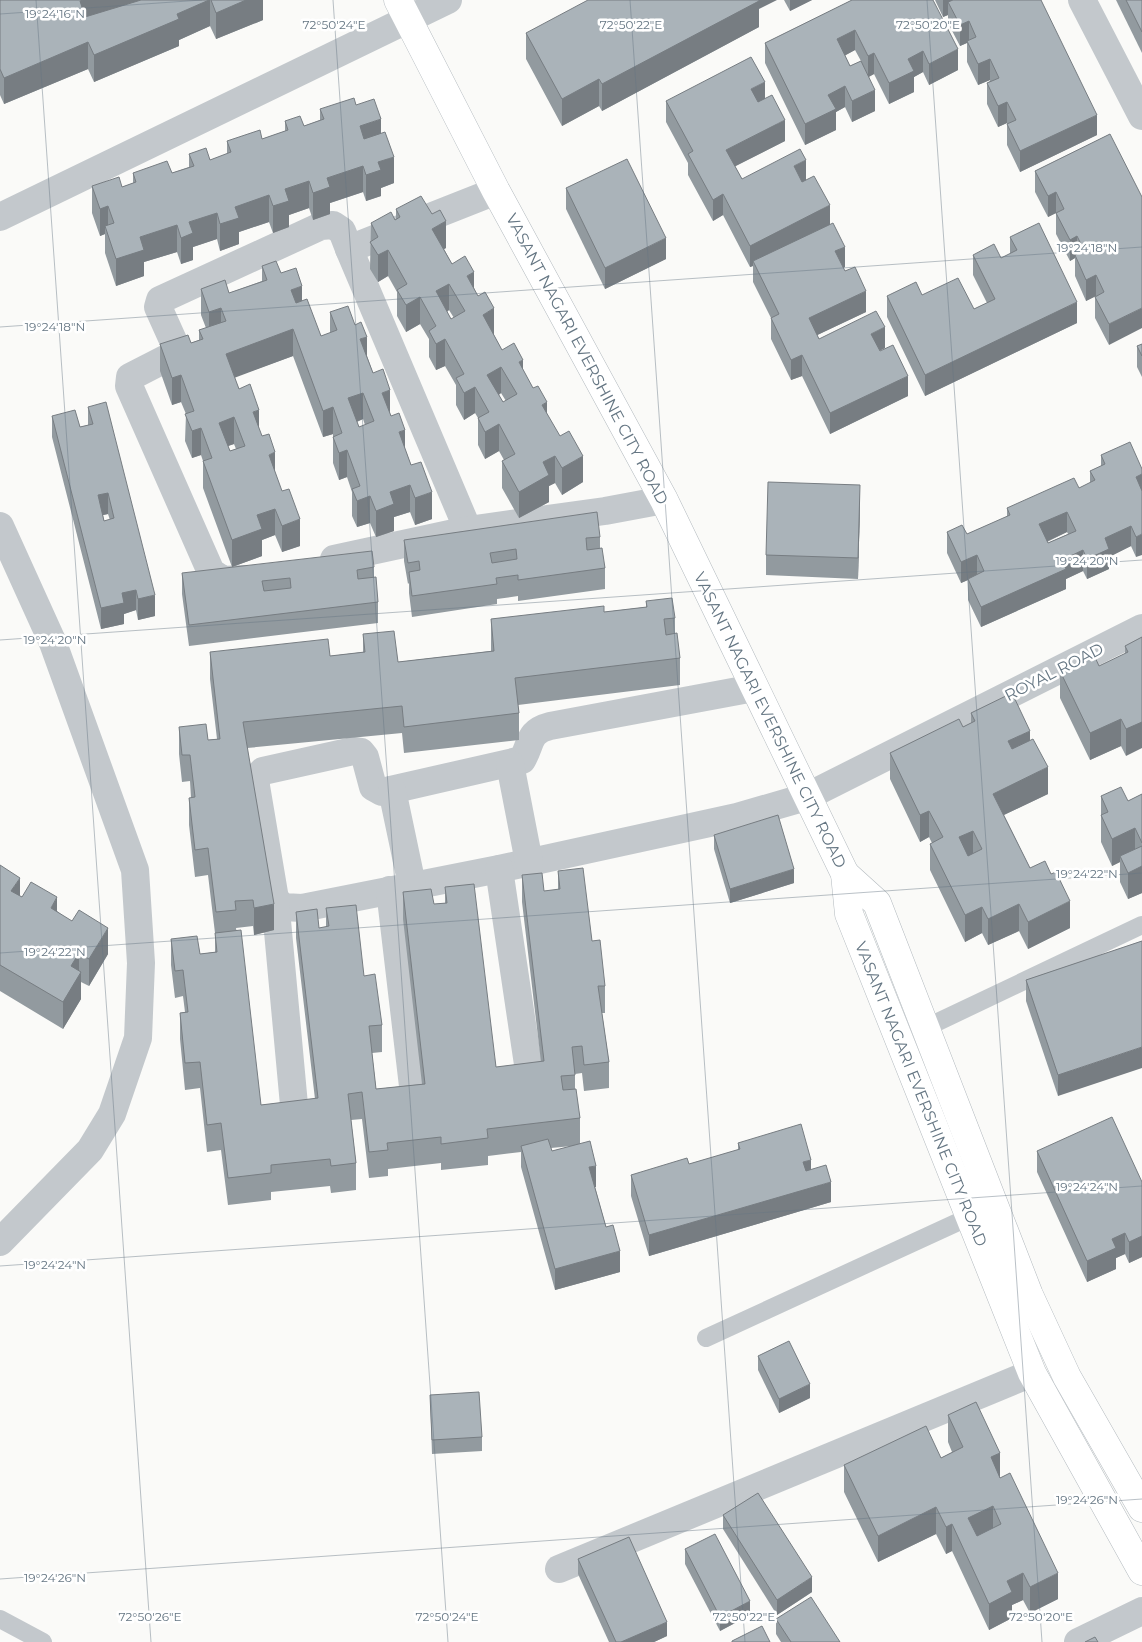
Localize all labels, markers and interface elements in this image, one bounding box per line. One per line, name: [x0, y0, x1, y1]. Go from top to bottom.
text: 19°24'16"N: [25, 6, 85, 21]
text: 72°50'24"E: [302, 17, 366, 32]
text: 72°50'22"E: [600, 17, 662, 32]
text: 72°50'20"E: [896, 17, 960, 32]
street label: VASANT NAGARI EVERSHINE CITY ROAD: [502, 210, 672, 508]
text: 19°24'18"N: [1057, 240, 1117, 255]
text: 19°24'18"N: [25, 319, 85, 334]
text: 19°24'20"N: [1056, 553, 1118, 568]
street label: VASANT NAGARI EVERSHINE CITY ROAD: [690, 569, 850, 871]
text: 19°24'20"N: [24, 632, 86, 647]
street label: ROYAL ROAD: [1001, 639, 1107, 705]
text: 19°24'22"N: [1056, 866, 1118, 881]
street label: VASANT NAGARI EVERSHINE CITY ROAD: [851, 939, 991, 1249]
text: 19°24'22"N: [24, 944, 86, 959]
text: 19°24'24"N: [1056, 1179, 1118, 1194]
text: 19°24'24"N: [24, 1257, 86, 1272]
text: 19°24'26"N: [1056, 1492, 1118, 1507]
text: 19°24'26"N: [24, 1570, 86, 1585]
text: 72°50'26"E: [118, 1609, 182, 1624]
text: 72°50'24"E: [415, 1609, 479, 1624]
text: 72°50'22"E: [713, 1609, 775, 1624]
text: 72°50'20"E: [1009, 1609, 1073, 1624]

